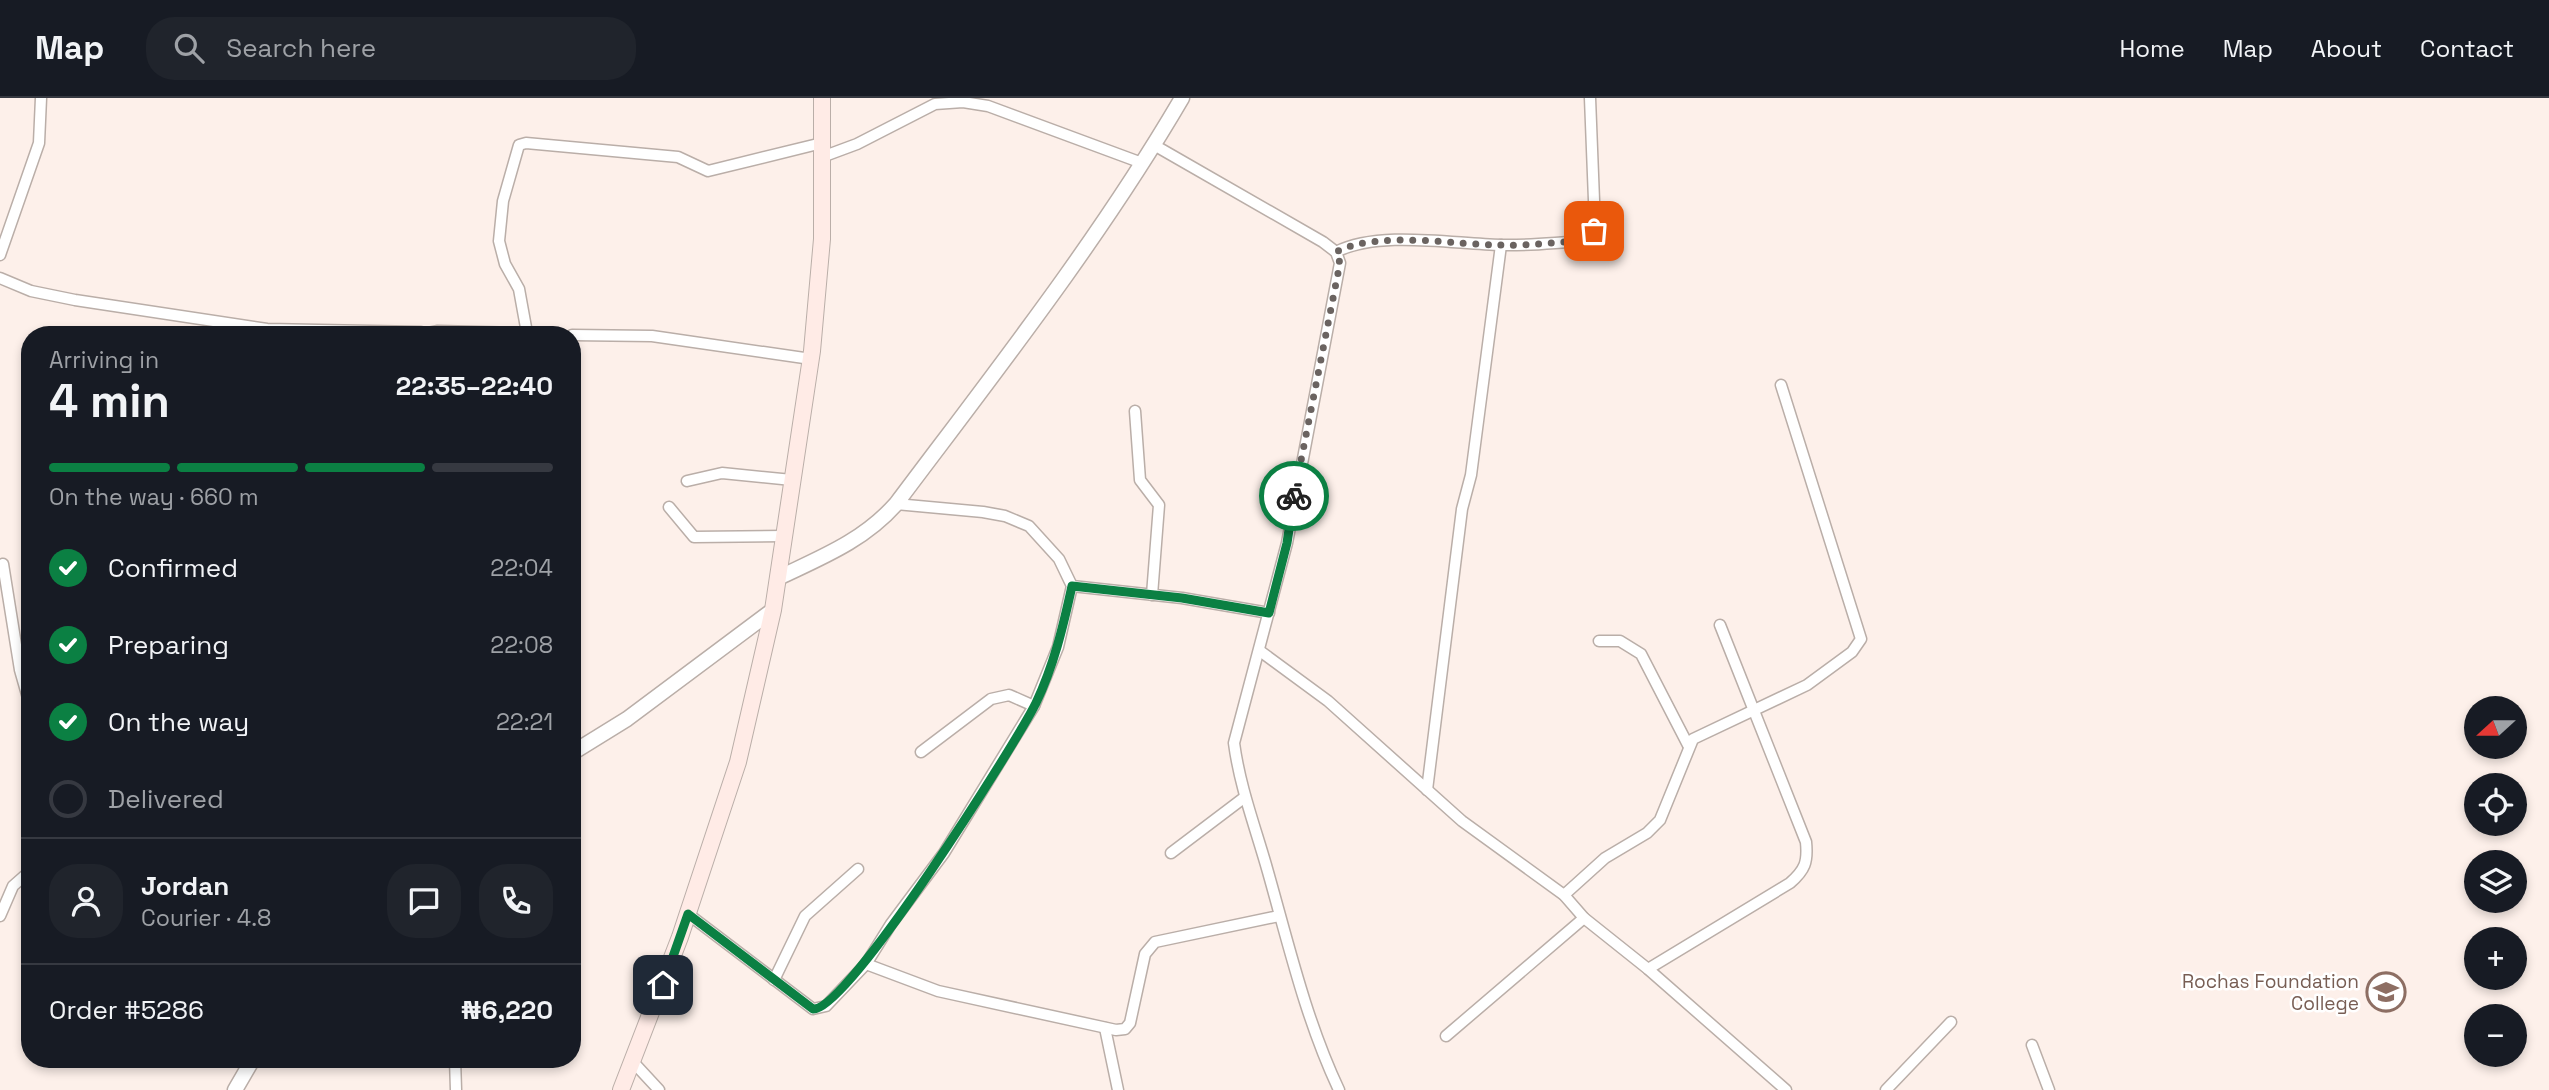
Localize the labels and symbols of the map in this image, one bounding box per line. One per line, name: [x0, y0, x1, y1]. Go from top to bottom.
pin: [1564, 201, 1624, 261]
courier: [1259, 461, 1329, 531]
north arrow: [2464, 696, 2527, 760]
pin: [633, 955, 693, 1015]
place label: Rochas Foundation College: [2182, 969, 2359, 1016]
school or university icon: Rochas Foundation College: [2365, 971, 2407, 1013]

